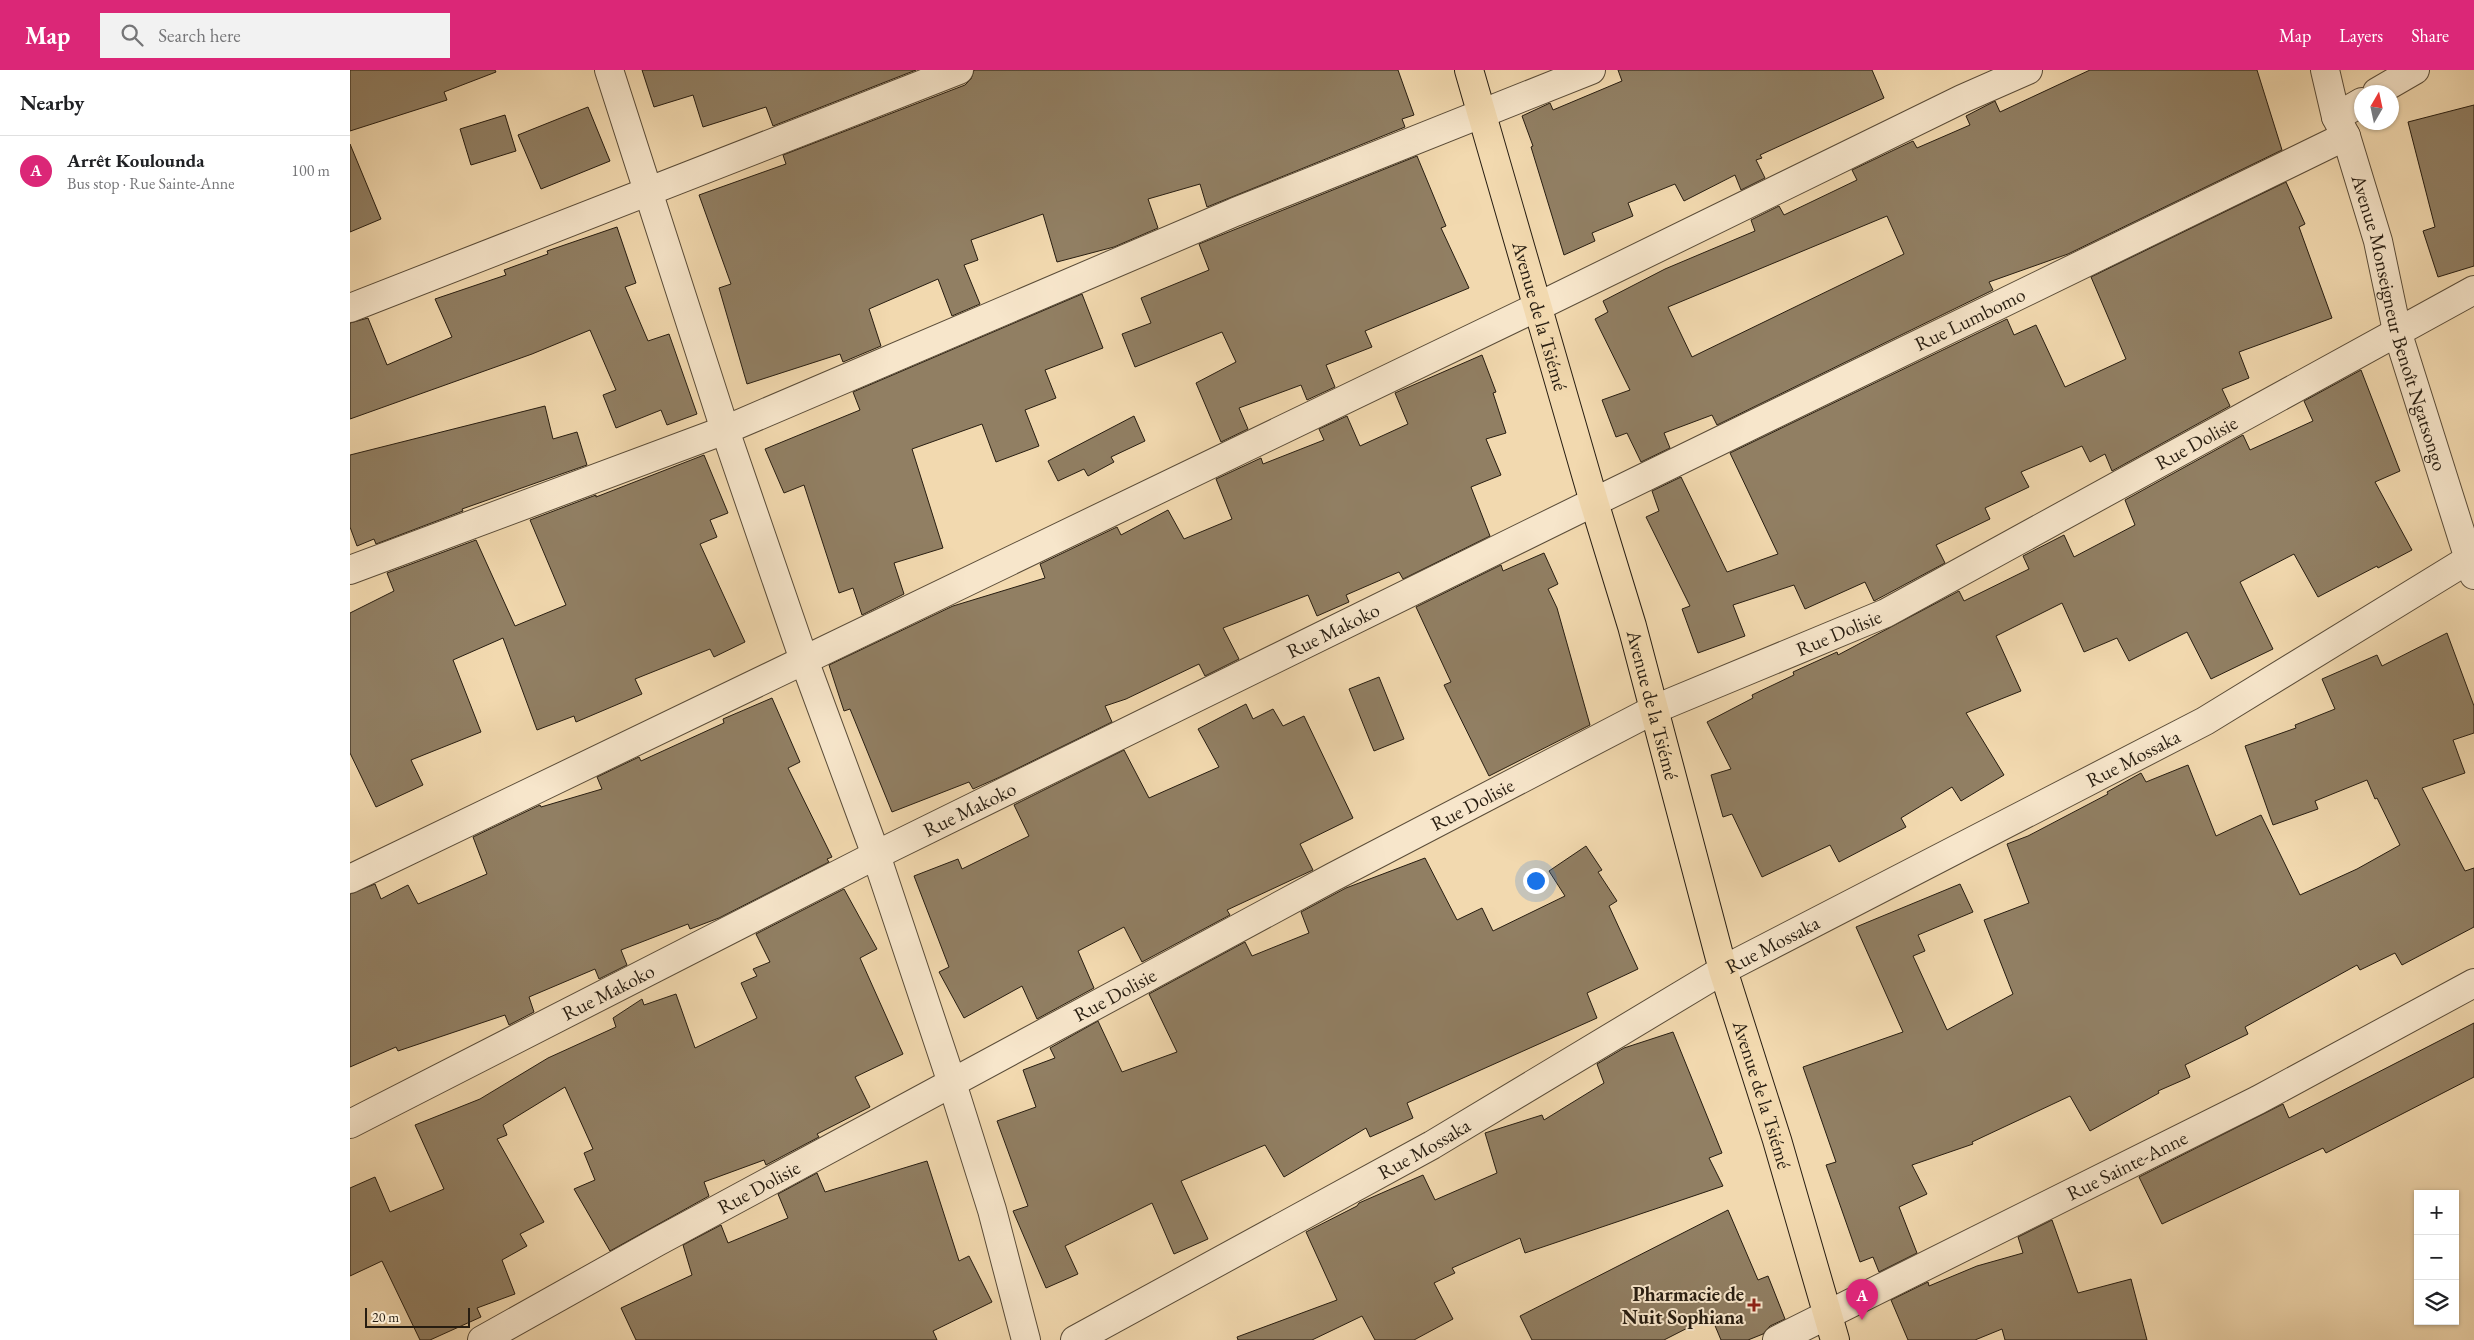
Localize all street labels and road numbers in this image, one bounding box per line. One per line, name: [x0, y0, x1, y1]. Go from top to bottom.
street label: Avenue Monseigneur Benoît Ngatsongo: [2345, 170, 2453, 474]
street label: Avenue de la Tsiémé: [1506, 237, 1574, 394]
street label: Rue Lumbomo: [1910, 281, 2030, 357]
street label: Rue Dolisie: [2150, 409, 2242, 476]
street label: Rue Makoko: [1282, 596, 1384, 664]
street label: Rue Dolisie: [1792, 603, 1886, 662]
street label: Avenue de la Tsiémé: [1620, 626, 1685, 783]
street label: Rue Mossaka: [2082, 723, 2185, 793]
street label: Rue Dolisie: [1426, 772, 1519, 837]
street label: Rue Makoko: [919, 775, 1020, 843]
street label: Rue Mossaka: [1721, 909, 1824, 980]
street label: Rue Makoko: [558, 957, 659, 1026]
street label: Rue Dolisie: [1069, 962, 1161, 1028]
street label: Avenue de la Tsiémé: [1727, 1016, 1798, 1172]
street label: Rue Mossaka: [1373, 1112, 1475, 1185]
street label: Rue Sainte-Anne: [2062, 1124, 2192, 1206]
street label: Rue Dolisie: [713, 1154, 805, 1220]

